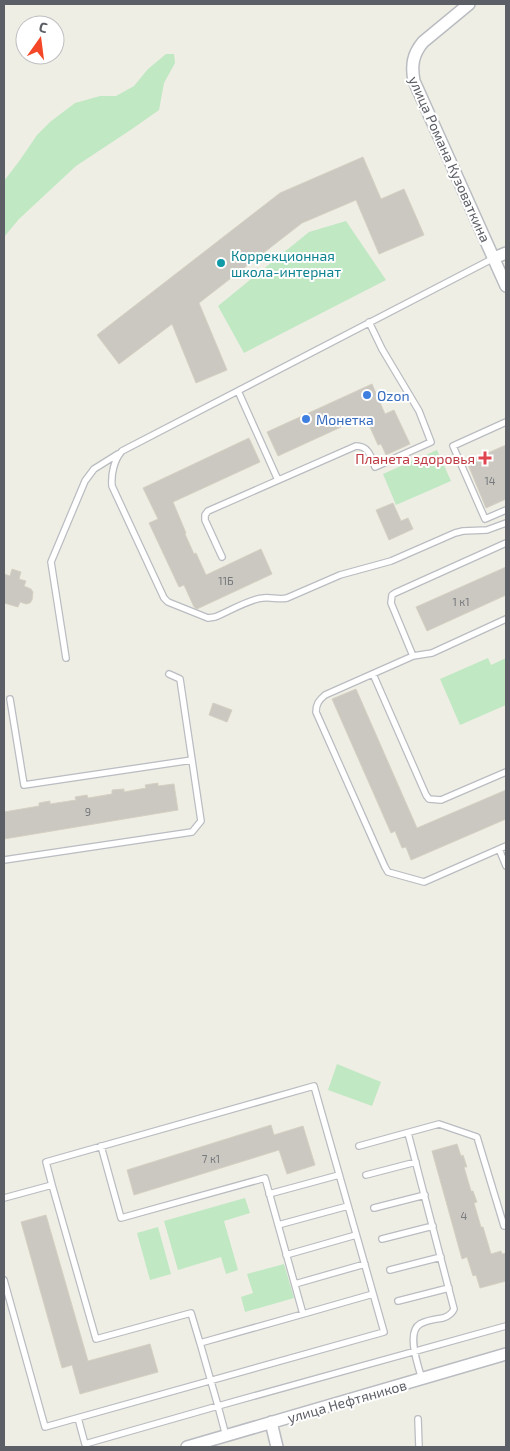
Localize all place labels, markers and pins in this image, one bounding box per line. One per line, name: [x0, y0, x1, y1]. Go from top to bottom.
place label: Коррекционная школа-интернат: [231, 247, 341, 280]
marker: Коррекционная школа-интернат: [215, 257, 227, 269]
place label: Ozon: [377, 387, 410, 404]
marker: Ozon: [361, 389, 373, 401]
place label: Монетка: [316, 411, 374, 428]
marker: Монетка: [300, 413, 312, 425]
place label: Планета здоровья: [355, 450, 475, 467]
marker: Планета здоровья: [479, 452, 491, 464]

